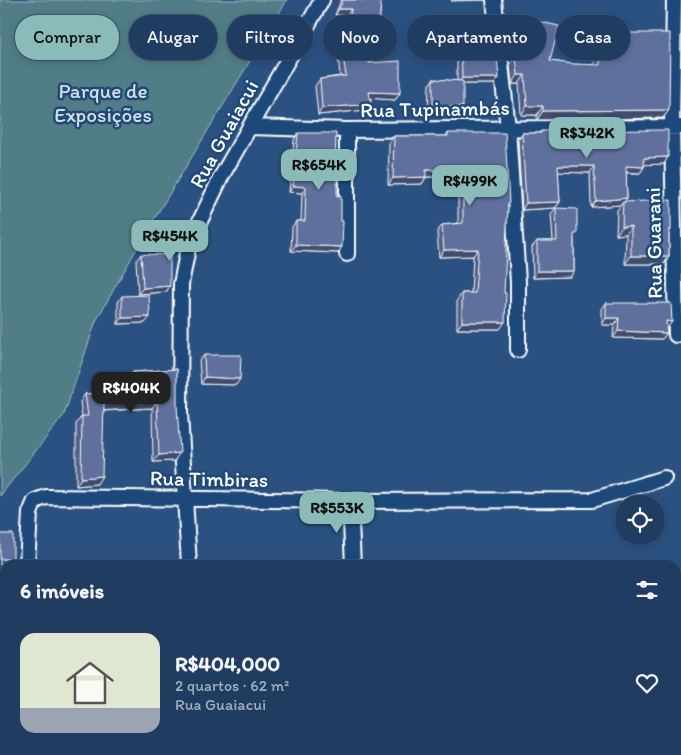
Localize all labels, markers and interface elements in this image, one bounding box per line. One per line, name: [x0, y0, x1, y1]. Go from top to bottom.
chip: Comprar: [15, 15, 119, 60]
chip: Alugar: [129, 15, 217, 60]
chip: Filtros: [227, 15, 313, 60]
chip: Novo: [323, 15, 397, 60]
chip: Apartamento: [407, 15, 546, 60]
chip: Casa: [556, 15, 630, 60]
street label: Rua Guaiacui: [184, 75, 263, 192]
park label: Parque de Exposições: [54, 78, 152, 127]
street label: Rua Tupinambás: [360, 95, 510, 122]
pin: R$342K: [546, 116, 628, 159]
text: R$342K: [560, 123, 614, 142]
pin: R$654K: [278, 148, 360, 191]
text: R$654K: [292, 155, 346, 174]
pin: R$499K: [429, 164, 511, 207]
text: R$499K: [443, 171, 497, 190]
street label: Rua Guarani: [640, 187, 667, 299]
pin: R$454K: [129, 220, 211, 262]
text: R$454K: [142, 226, 198, 245]
pin: R$404K: [90, 372, 172, 414]
text: R$404K: [103, 378, 159, 397]
street label: Rua Timbiras: [150, 465, 268, 492]
pin: R$553K: [296, 492, 378, 534]
map controls: [615, 495, 665, 545]
button: locate: [615, 495, 665, 545]
text: R$553K: [310, 498, 364, 517]
icon: filters: [633, 576, 661, 604]
text: 6 imóveis: [20, 578, 104, 603]
text: R$404,000: [175, 651, 280, 676]
icon: home: [60, 653, 120, 713]
icon: heart: [633, 669, 661, 697]
text: 2 quartos · 62 m²: [175, 676, 289, 695]
text: Rua Guaiacui: [175, 695, 266, 714]

